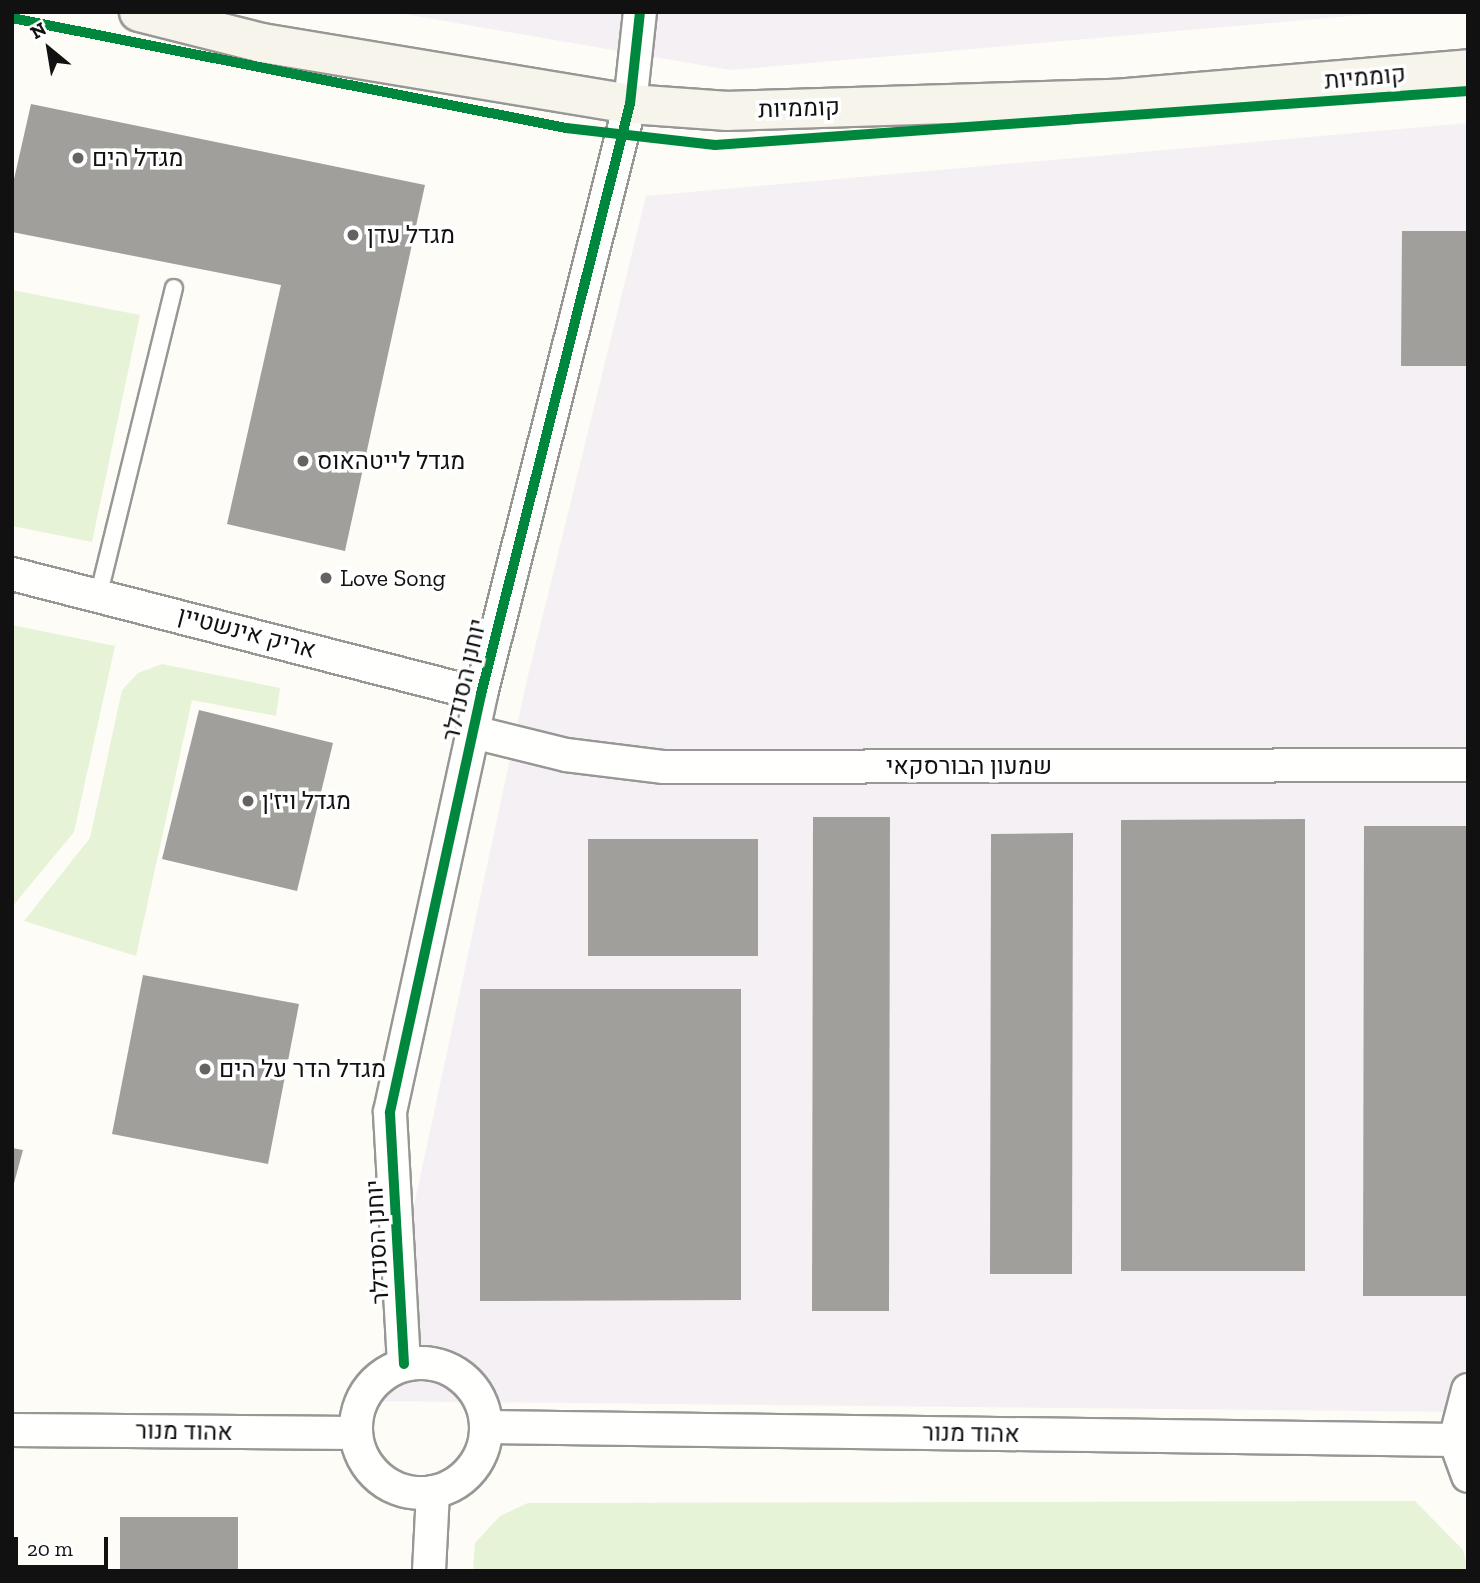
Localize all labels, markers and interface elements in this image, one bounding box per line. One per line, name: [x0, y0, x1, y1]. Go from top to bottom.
north arrow: [14, 14, 84, 84]
text: N: [26, 17, 50, 44]
street label: קוממיות: [1323, 59, 1407, 95]
street label: קוממיות: [758, 92, 840, 124]
place label: מגדל הים: [92, 144, 183, 172]
marker: מגדל הים: [70, 150, 86, 166]
place label: מגדל עדן: [367, 221, 455, 249]
marker: מגדל עדן: [345, 227, 361, 243]
place label: מגדל לייטהאוס: [317, 447, 465, 475]
marker: מגדל לייטהאוס: [295, 453, 311, 469]
place label: Love Song: [340, 564, 446, 592]
marker: Love Song: [318, 570, 334, 586]
street label: אריק אינשטיין: [175, 600, 319, 664]
street label: יוחנן הסנדלר: [436, 616, 492, 744]
street label: שמעון הבורסקאי: [886, 752, 1052, 780]
place label: מגדל ויז'ן: [262, 787, 351, 815]
marker: מגדל ויז'ן: [240, 793, 256, 809]
place label: מגדל הדר על הים: [219, 1055, 386, 1083]
marker: מגדל הדר על הים: [197, 1061, 213, 1077]
street label: יוחנן הסנדלר: [359, 1179, 395, 1305]
street label: אהוד מנור: [135, 1416, 233, 1446]
street label: אהוד מנור: [922, 1418, 1020, 1448]
scale bar: [18, 1524, 112, 1568]
text: 20 m: [27, 1536, 73, 1561]

